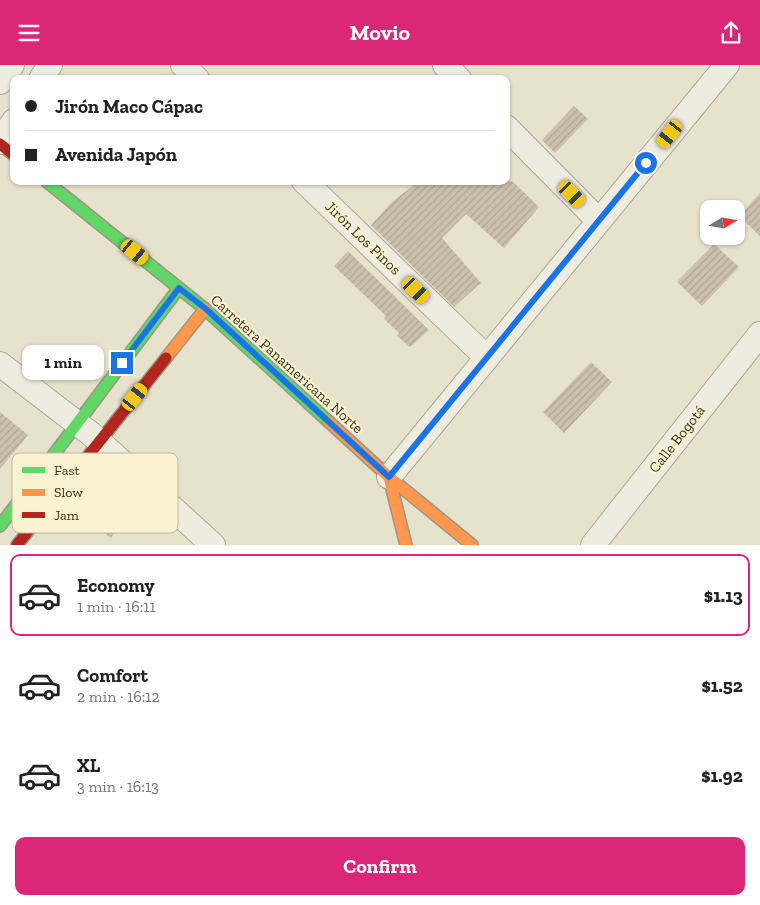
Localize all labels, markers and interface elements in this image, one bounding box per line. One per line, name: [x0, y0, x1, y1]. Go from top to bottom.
icon: menu: [15, 19, 43, 47]
text: Movio: [350, 19, 410, 46]
icon: share: [717, 19, 745, 47]
text: Jirón Maco Cápac: [55, 95, 203, 118]
car: [654, 118, 685, 150]
text: Avenida Japón: [55, 143, 177, 166]
route start: [635, 152, 657, 174]
car: [556, 178, 587, 210]
street label: Jirón Los Pinos: [321, 197, 405, 279]
north arrow: [700, 200, 745, 245]
map controls: [700, 200, 745, 245]
car: [118, 237, 151, 267]
car: [399, 274, 432, 306]
street label: Carretera Panamericana Norte: [207, 291, 367, 437]
callout: 1 min: [22, 345, 104, 381]
route end: [111, 352, 133, 374]
text: 1 min: [44, 353, 82, 372]
car: [119, 381, 150, 413]
street label: Calle Bogotá: [645, 402, 709, 476]
legend: [12, 453, 178, 533]
text: Fast: [54, 462, 81, 479]
text: Slow: [54, 484, 83, 501]
text: Jam: [54, 507, 79, 524]
icon: car: [17, 573, 62, 618]
text: Economy: [77, 574, 155, 597]
text: $1.13: [704, 584, 743, 607]
text: 1 min · 16:11: [77, 597, 156, 616]
icon: car: [17, 663, 62, 708]
text: Comfort: [77, 664, 148, 687]
text: $1.52: [702, 674, 743, 697]
text: 2 min · 16:12: [77, 687, 160, 706]
icon: car: [17, 753, 62, 798]
text: XL: [77, 754, 100, 777]
text: $1.92: [701, 764, 743, 787]
text: 3 min · 16:13: [77, 777, 159, 796]
button: Confirm: [15, 837, 745, 895]

